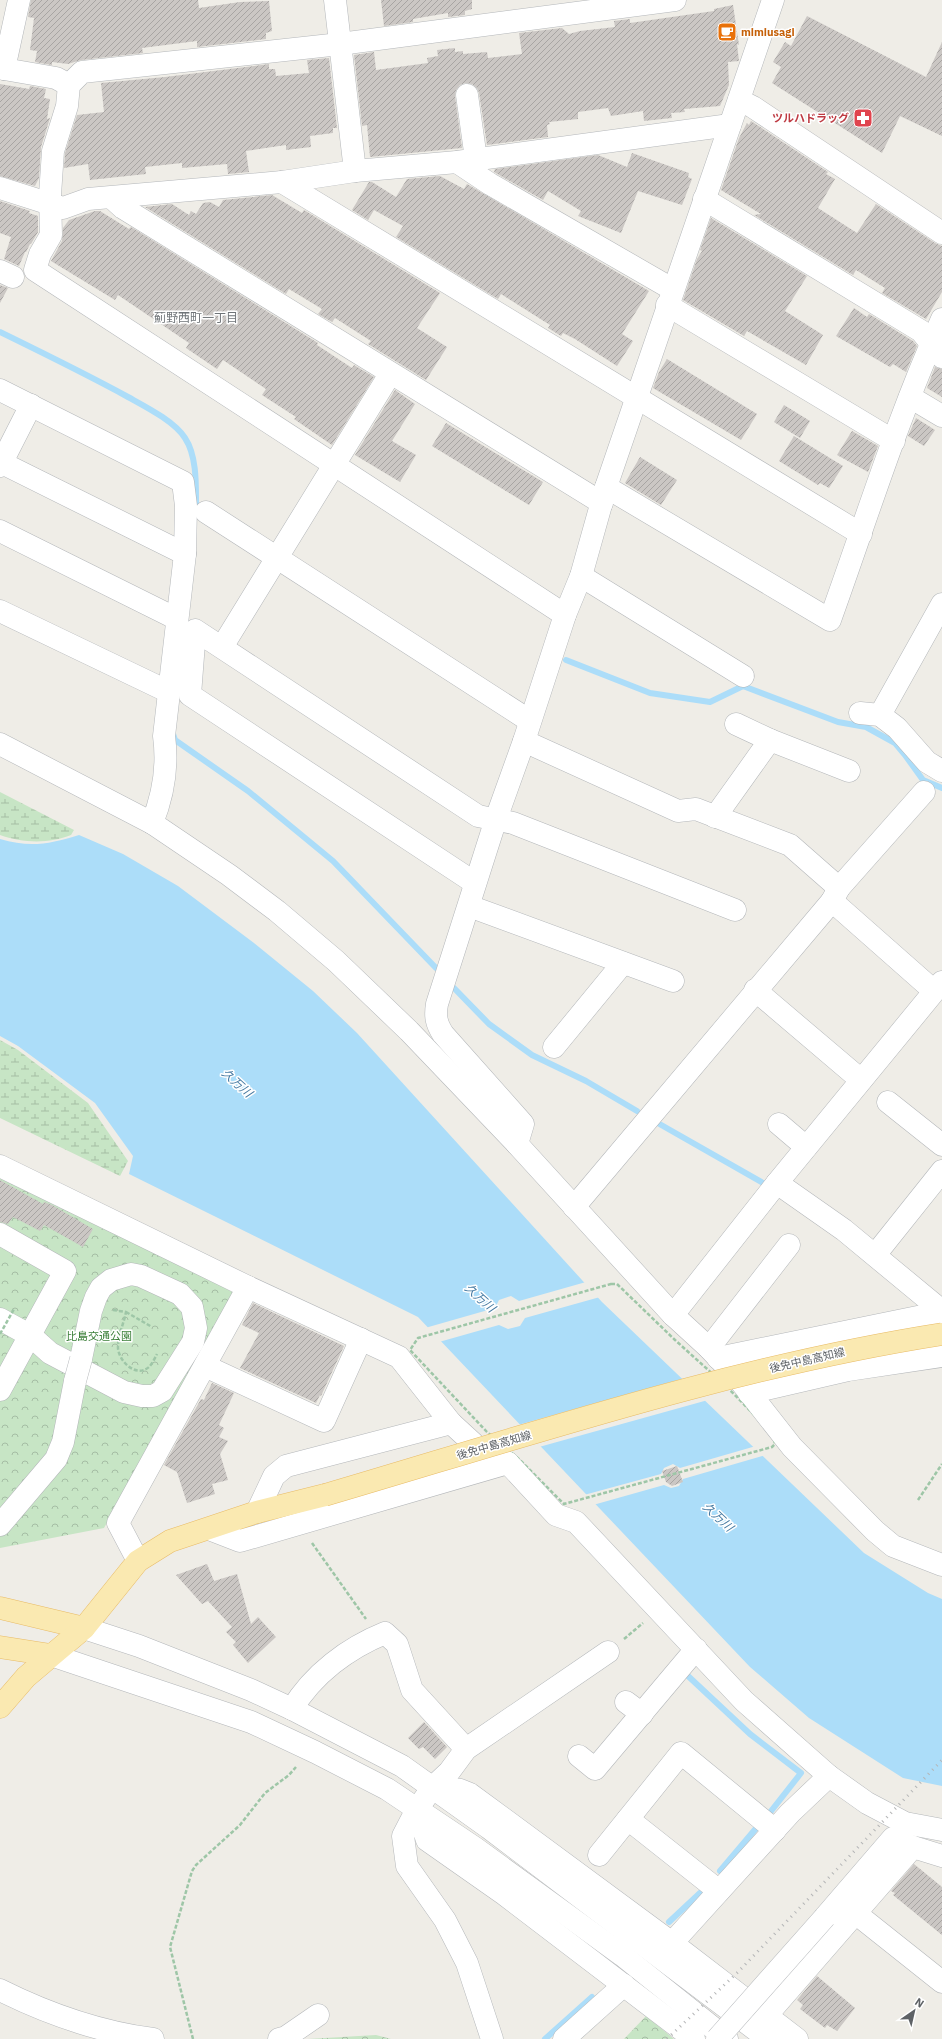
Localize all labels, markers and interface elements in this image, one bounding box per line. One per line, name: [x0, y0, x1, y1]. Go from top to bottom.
cafe icon: mimiusagi: [716, 21, 738, 43]
place label: mimiusagi: [741, 25, 795, 39]
pharmacy icon: ツルハドラッグ: [852, 107, 874, 129]
place label: ツルハドラッグ: [772, 111, 849, 125]
district label: 薊野西町一丁目: [154, 310, 238, 325]
water label: 久万川: [219, 1065, 257, 1102]
water label: 久万川: [462, 1280, 500, 1317]
park label: 比島交通公園: [66, 1329, 132, 1343]
street label: 後免中島高知線: [768, 1345, 846, 1375]
street label: 後免中島高知線: [455, 1428, 533, 1462]
water label: 久万川: [700, 1499, 738, 1536]
north arrow: [894, 1991, 934, 2031]
text: N: [912, 1995, 927, 2011]

